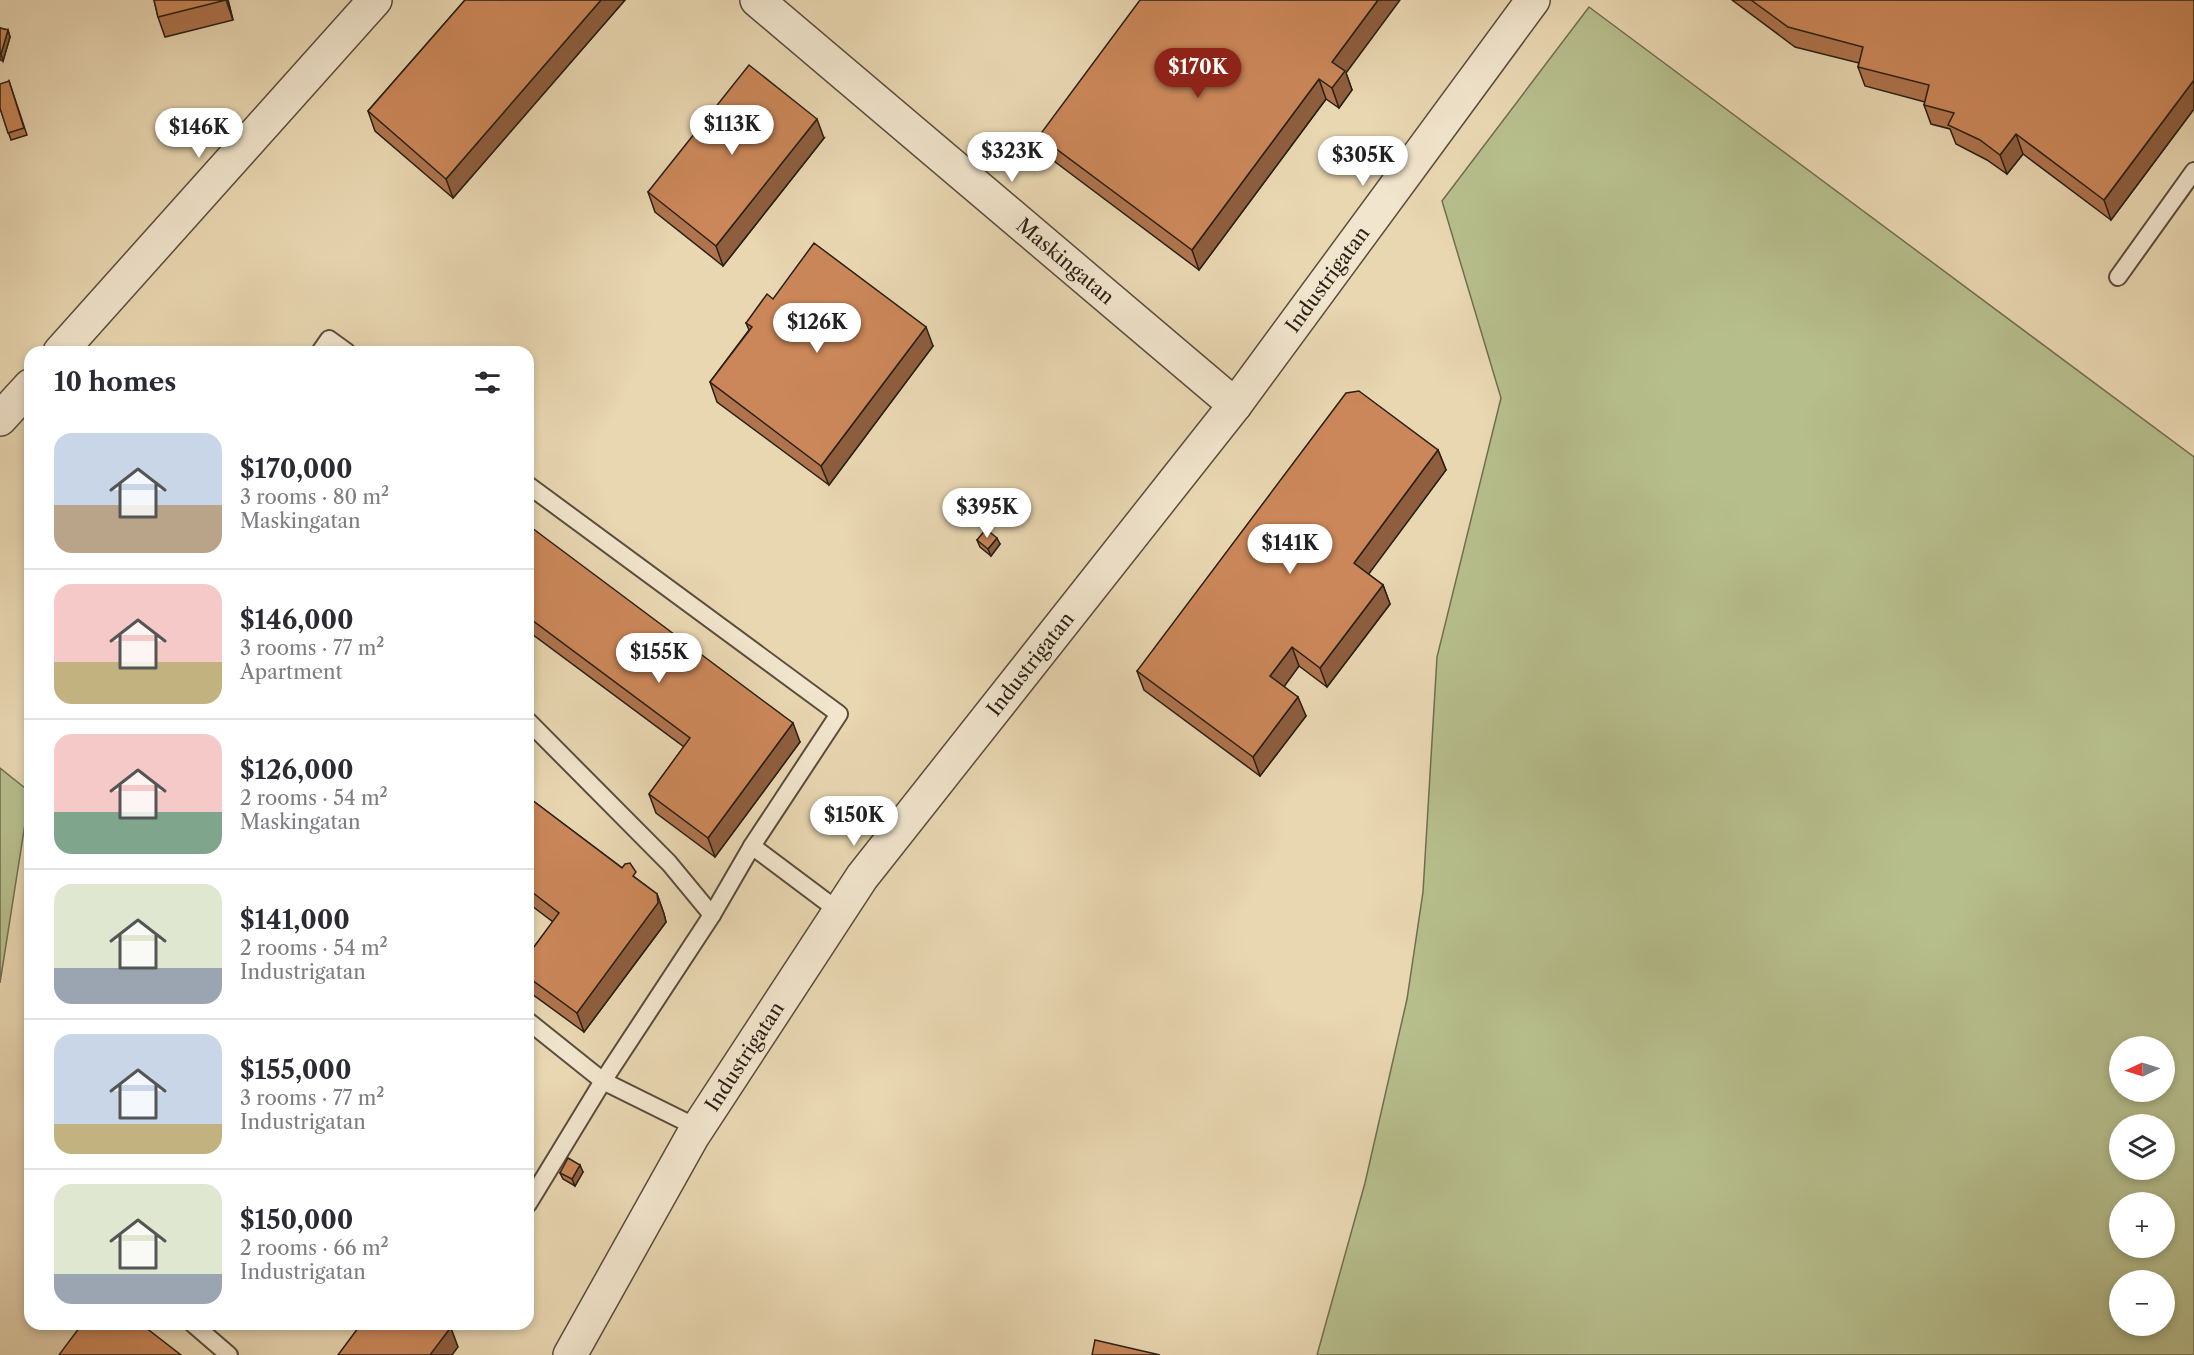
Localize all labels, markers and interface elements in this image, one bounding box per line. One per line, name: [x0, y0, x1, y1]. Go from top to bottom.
pin: $170K: [1156, 48, 1240, 99]
text: $170K: [1168, 55, 1228, 79]
pin: $113K: [690, 105, 774, 156]
pin: $146K: [157, 108, 241, 159]
text: $113K: [704, 112, 760, 136]
text: $146K: [169, 115, 229, 139]
pin: $323K: [970, 132, 1054, 183]
pin: $305K: [1321, 136, 1405, 187]
text: $323K: [981, 139, 1043, 163]
text: $305K: [1332, 143, 1394, 167]
street label: Maskingatan: [1011, 213, 1119, 310]
street label: Industrigatan: [1280, 221, 1375, 337]
pin: $126K: [775, 303, 859, 354]
text: $126K: [787, 310, 847, 334]
text: 10 homes: [54, 366, 176, 398]
icon: filters: [471, 366, 504, 399]
text: $170,000: [240, 453, 353, 485]
icon: home: [102, 457, 174, 529]
text: 3 rooms · 80 m²: [240, 485, 389, 509]
pin: $395K: [945, 488, 1029, 539]
text: $395K: [956, 495, 1018, 519]
text: Maskingatan: [240, 509, 361, 533]
pin: $141K: [1248, 524, 1332, 575]
text: $141K: [1262, 531, 1319, 555]
text: $146,000: [240, 604, 354, 636]
street label: Industrigatan: [982, 607, 1079, 721]
icon: home: [102, 608, 174, 680]
pin: $155K: [617, 633, 701, 684]
text: 3 rooms · 77 m²: [240, 636, 384, 660]
text: $155K: [630, 640, 688, 664]
text: Apartment: [240, 660, 343, 684]
text: $126,000: [240, 754, 354, 786]
icon: home: [102, 758, 174, 830]
text: 2 rooms · 54 m²: [240, 786, 388, 810]
pin: $150K: [812, 796, 896, 847]
text: $150K: [824, 803, 884, 827]
text: Maskingatan: [240, 810, 361, 834]
text: $141,000: [240, 904, 350, 936]
icon: home: [102, 908, 174, 980]
text: 2 rooms · 54 m²: [240, 936, 388, 960]
text: Industrigatan: [240, 960, 366, 984]
street label: Industrigatan: [700, 997, 789, 1116]
north arrow: [2109, 1036, 2175, 1102]
map controls: [2109, 1036, 2175, 1336]
text: $155,000: [240, 1054, 351, 1086]
icon: home: [102, 1058, 174, 1130]
text: 3 rooms · 77 m²: [240, 1086, 384, 1110]
text: Industrigatan: [240, 1110, 366, 1134]
button: layers: [2109, 1114, 2175, 1180]
button: +: [2109, 1192, 2175, 1258]
text: $150,000: [240, 1204, 353, 1236]
icon: home: [102, 1208, 174, 1280]
text: 2 rooms · 66 m²: [240, 1236, 389, 1260]
text: Industrigatan: [240, 1260, 366, 1284]
button: −: [2109, 1270, 2175, 1336]

